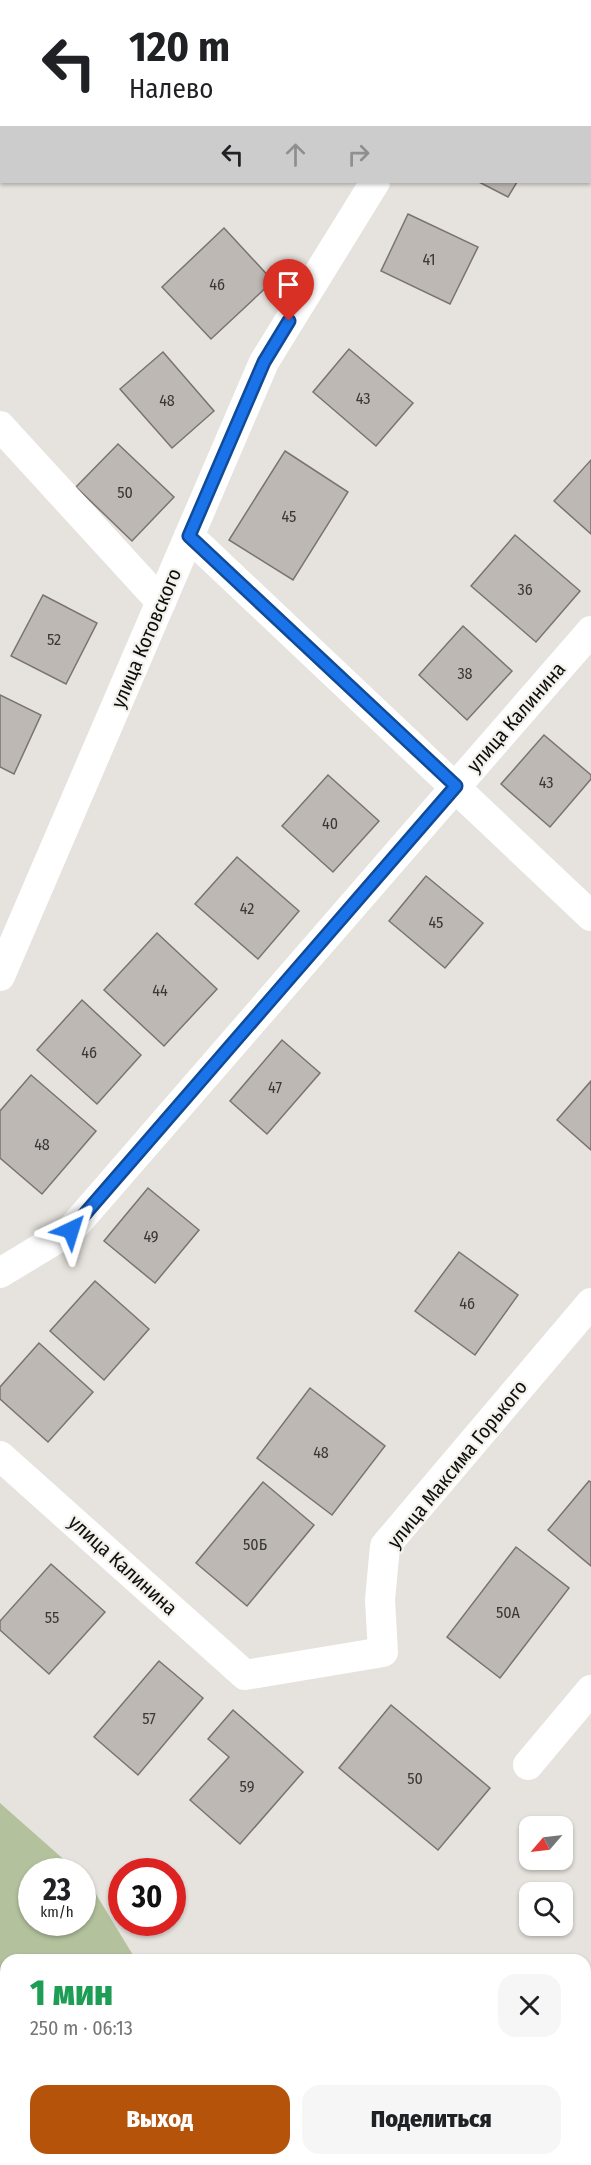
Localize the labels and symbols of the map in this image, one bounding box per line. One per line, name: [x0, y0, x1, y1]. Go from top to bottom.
house number: 41: [422, 250, 436, 269]
pin: [263, 259, 314, 321]
house number: 46: [209, 275, 225, 294]
house number: 43: [356, 389, 370, 408]
house number: 48: [159, 391, 175, 410]
house number: 50: [117, 483, 133, 502]
house number: 45: [282, 507, 296, 526]
street label: улица Котовского: [106, 565, 186, 711]
house number: 36: [517, 580, 533, 599]
house number: 52: [47, 630, 61, 649]
street label: улица Калинина: [462, 657, 570, 777]
house number: 38: [457, 664, 473, 683]
house number: 43: [539, 773, 553, 792]
house number: 40: [322, 814, 338, 833]
house number: 42: [240, 899, 254, 918]
house number: 45: [429, 913, 443, 932]
house number: 44: [152, 981, 168, 1000]
house number: 46: [81, 1043, 97, 1062]
house number: 47: [268, 1078, 282, 1097]
house number: 48: [34, 1135, 50, 1154]
position arrow: [39, 1198, 103, 1262]
house number: 49: [143, 1227, 159, 1246]
house number: 46: [459, 1294, 475, 1313]
street label: улица Максима Горького: [382, 1375, 532, 1553]
house number: 48: [313, 1443, 329, 1462]
street label: улица Калинина: [64, 1510, 182, 1620]
house number: 50Б: [243, 1535, 267, 1554]
house number: 50А: [496, 1603, 521, 1622]
house number: 55: [45, 1608, 59, 1627]
house number: 57: [142, 1709, 156, 1728]
house number: 50: [407, 1769, 423, 1788]
house number: 59: [240, 1777, 255, 1796]
north arrow: [519, 1816, 573, 1870]
speed limit sign: 30: [108, 1858, 186, 1936]

